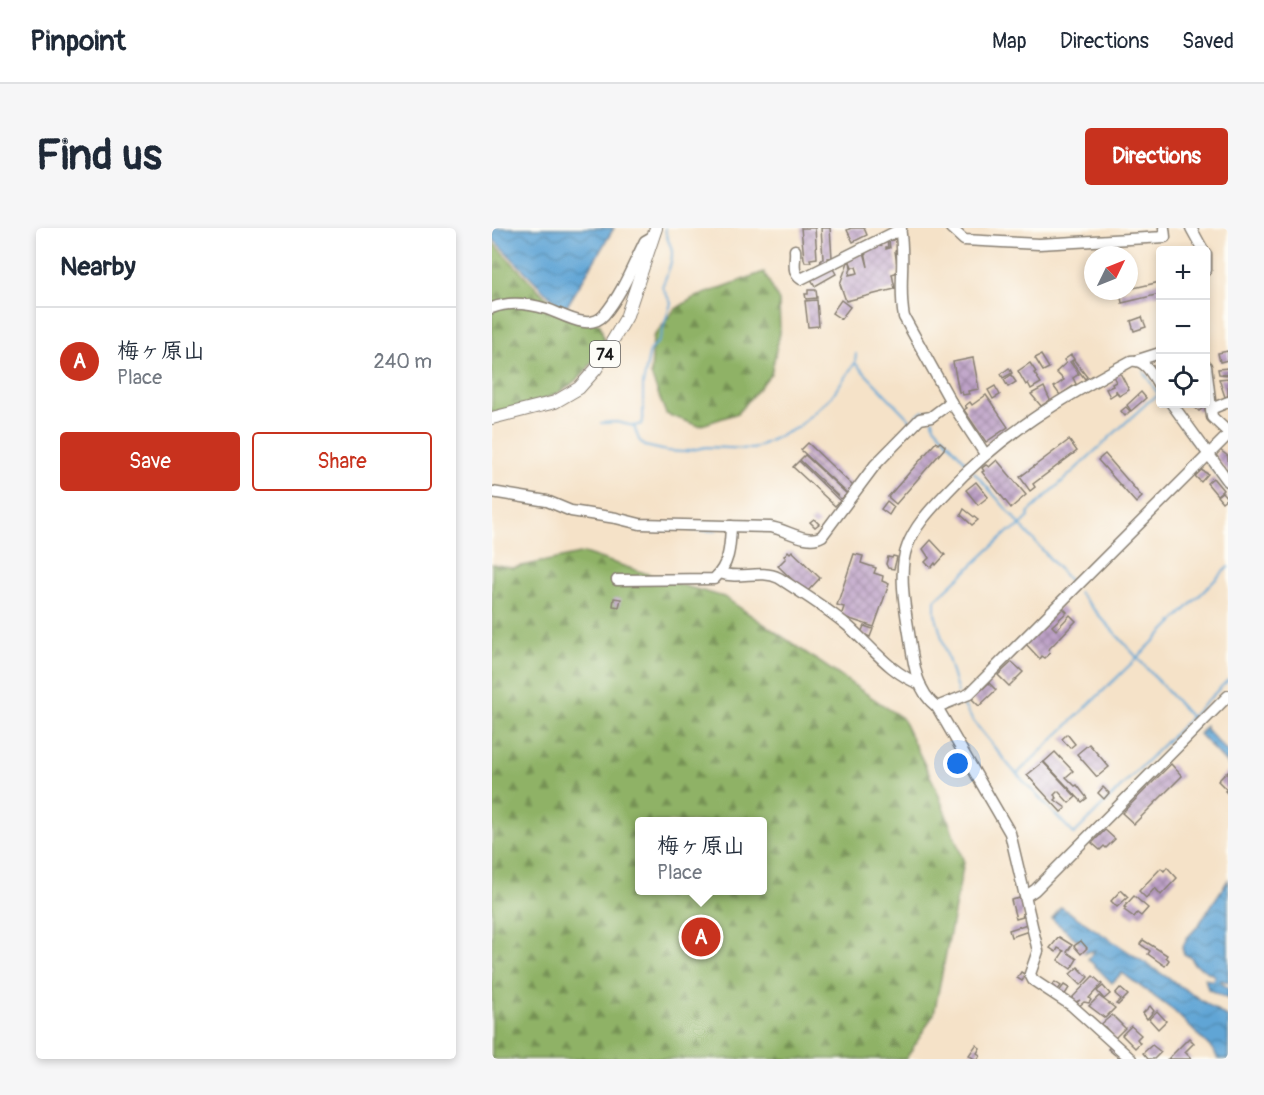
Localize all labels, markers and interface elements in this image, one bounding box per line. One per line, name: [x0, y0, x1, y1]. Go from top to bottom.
text: Pinpoint: [30, 24, 126, 59]
text: Map: [992, 28, 1027, 55]
text: Directions: [1060, 28, 1149, 55]
text: Saved: [1182, 28, 1234, 55]
button: Directions: [1085, 128, 1228, 185]
text: Find us: [36, 130, 162, 182]
north arrow: [1084, 246, 1138, 300]
map controls: [1156, 246, 1210, 408]
button: +: [1156, 246, 1210, 300]
text: Nearby: [60, 251, 136, 283]
button: −: [1156, 300, 1210, 354]
text: 梅ヶ原山: [117, 337, 205, 365]
road number: 74: [590, 341, 620, 367]
text: A: [73, 349, 86, 374]
text: 240 m: [373, 349, 432, 374]
button: locate: [1156, 354, 1210, 408]
text: Place: [117, 365, 162, 390]
button: Save: [60, 432, 240, 491]
button: Share: [252, 432, 432, 491]
your location: [943, 749, 972, 778]
popup: [635, 817, 767, 895]
text: 梅ヶ原山: [657, 832, 745, 860]
text: Place: [657, 860, 702, 885]
pin: A: [682, 914, 720, 960]

